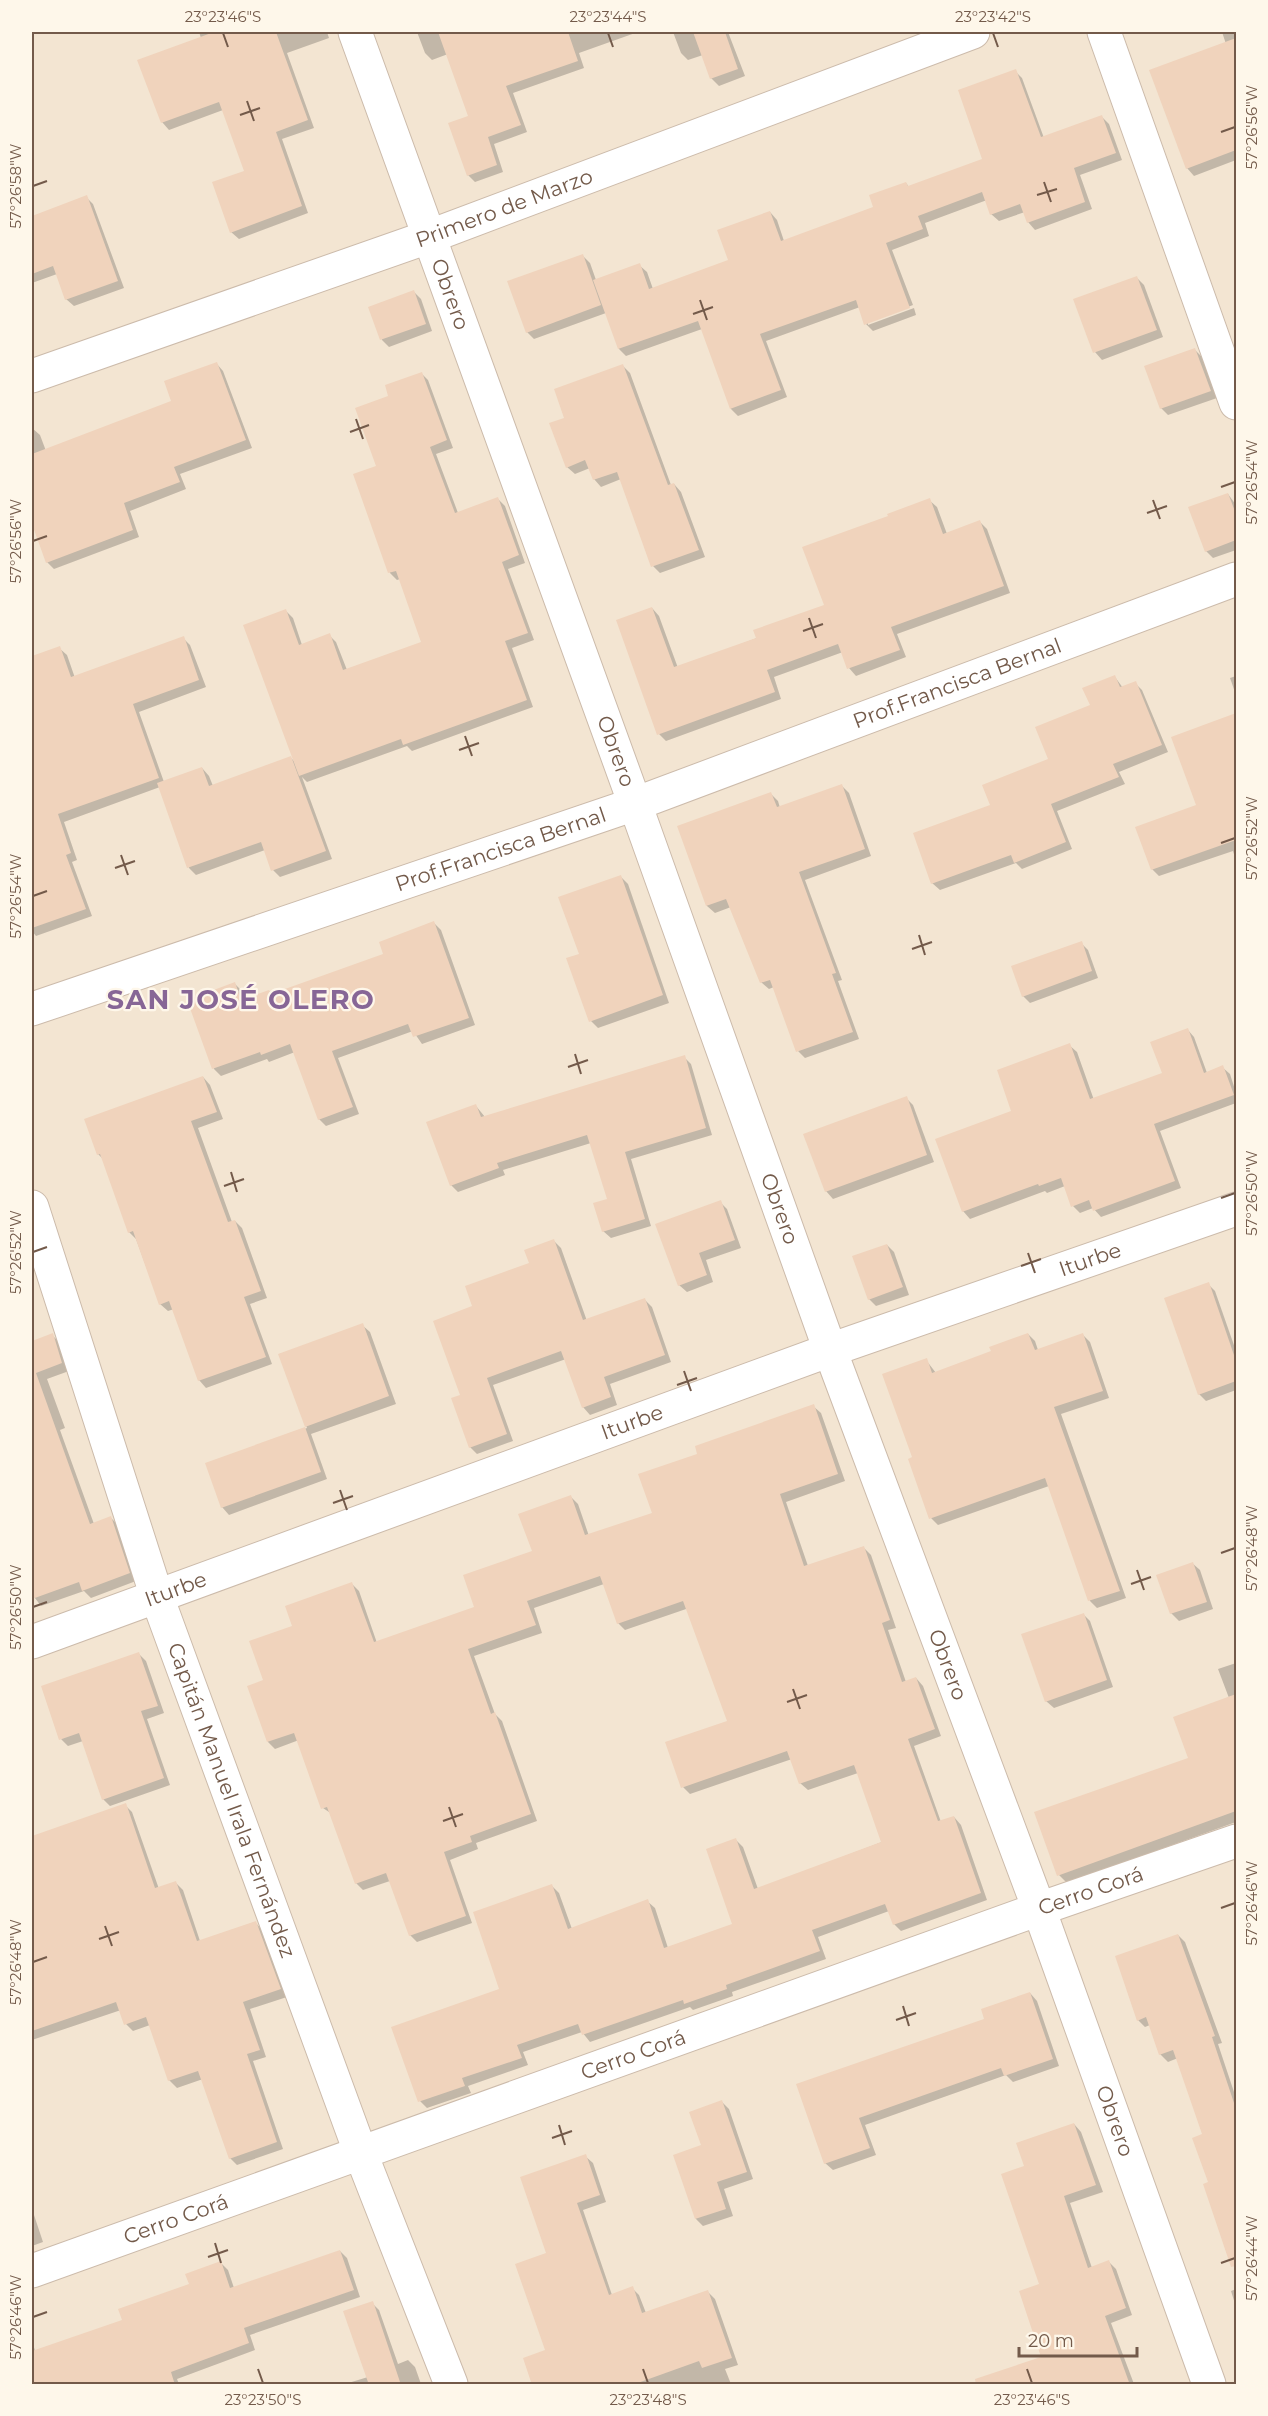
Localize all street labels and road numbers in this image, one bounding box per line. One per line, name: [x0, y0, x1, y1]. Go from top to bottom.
street label: Primero de Marzo: [412, 163, 596, 252]
street label: Obrero: [426, 255, 475, 333]
street label: Prof.Francisca Bernal: [849, 632, 1065, 733]
street label: Obrero: [592, 712, 641, 790]
street label: Prof.Francisca Bernal: [392, 802, 609, 897]
street label: Obrero: [756, 1170, 804, 1248]
street label: Iturbe: [1055, 1237, 1124, 1282]
street label: Iturbe: [597, 1399, 666, 1445]
street label: Iturbe: [141, 1566, 210, 1612]
street label: Obrero: [923, 1626, 973, 1704]
street label: Capitán Manuel Irala Fernández: [163, 1639, 301, 1961]
street label: Cerro Corá: [1035, 1861, 1147, 1920]
street label: Cerro Corá: [577, 2024, 689, 2085]
street label: Obrero: [1091, 2082, 1140, 2160]
street label: Cerro Corá: [120, 2188, 232, 2249]

